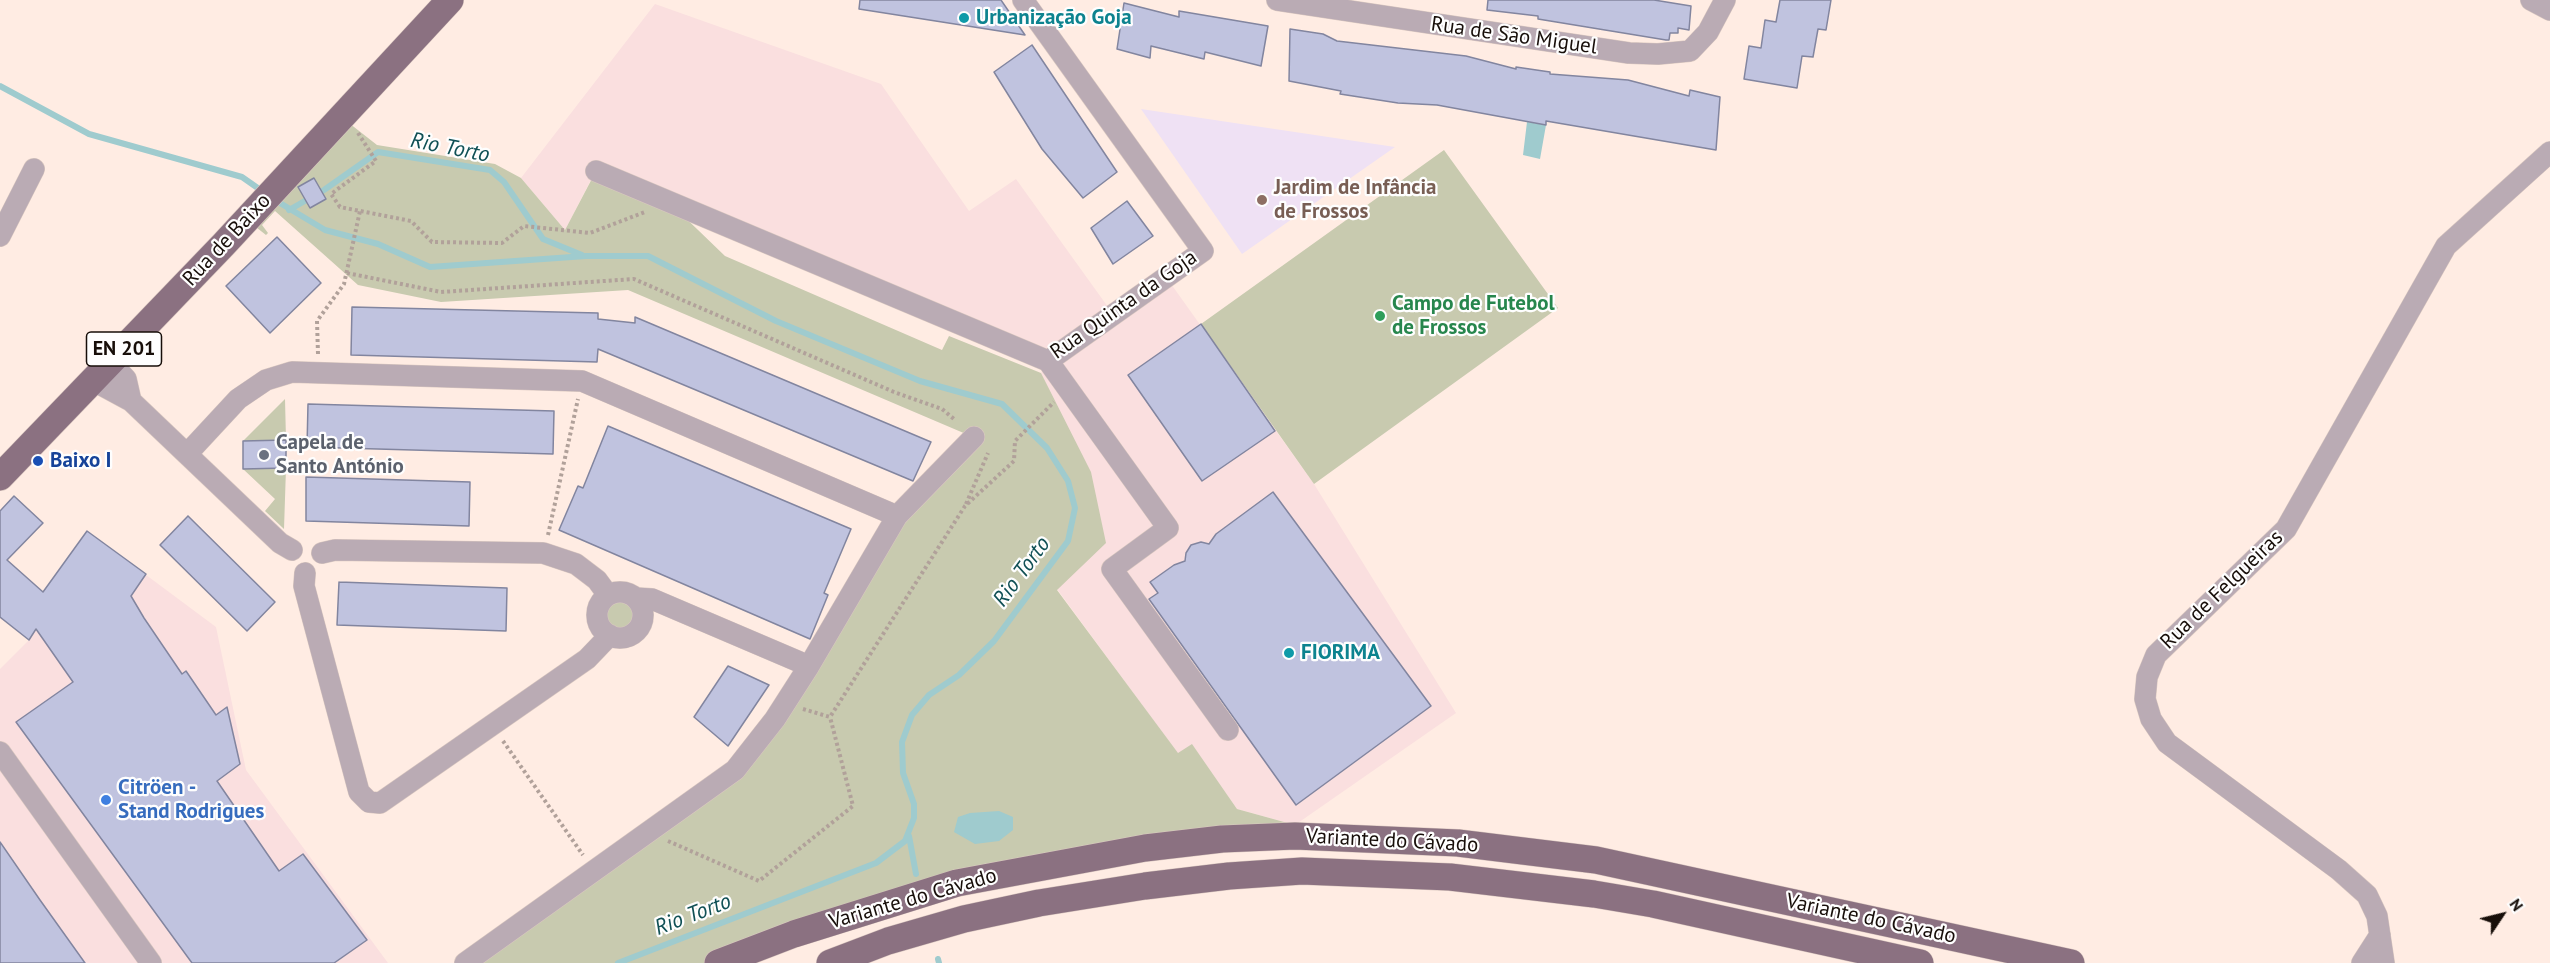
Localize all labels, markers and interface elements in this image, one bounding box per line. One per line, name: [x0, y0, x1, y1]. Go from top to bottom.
place label: Urbanização Goja: [976, 5, 1132, 31]
marker: Urbanização Goja: [957, 11, 971, 25]
street label: Rua de São Miguel: [1429, 12, 1599, 60]
water label: Rio Torto: [408, 127, 492, 169]
place label: Jardim de Infância de Frossos: [1274, 175, 1436, 225]
street label: Rua de Baixo: [178, 189, 276, 291]
marker: Jardim de Infância de Frossos: [1255, 193, 1269, 207]
street label: Rua Quinta da Goja: [1046, 245, 1202, 365]
place label: Campo de Futebol de Frossos: [1392, 291, 1555, 341]
marker: Campo de Futebol de Frossos: [1373, 309, 1387, 323]
road number: EN 201: [86, 332, 162, 366]
place label: Capela de Santo António: [276, 430, 404, 480]
place label: Baixo I: [50, 448, 112, 474]
marker: Capela de Santo António: [257, 448, 271, 462]
marker: Baixo I: [31, 454, 45, 468]
street label: Rua de Felgueiras: [2156, 525, 2288, 655]
water label: Rio Torto: [988, 532, 1056, 612]
place label: FIORIMA: [1301, 640, 1380, 666]
marker: FIORIMA: [1282, 646, 1296, 660]
place label: Citröen - Stand Rodrigues: [118, 775, 264, 825]
marker: Citröen - Stand Rodrigues: [99, 793, 113, 807]
street label: Variante do Cávado: [1305, 824, 1479, 858]
street label: Variante do Cávado: [826, 863, 1000, 935]
north arrow: [2472, 885, 2532, 945]
water label: Rio Torto: [651, 888, 735, 942]
street label: Variante do Cávado: [1784, 889, 1958, 949]
text: N: [2506, 895, 2528, 915]

